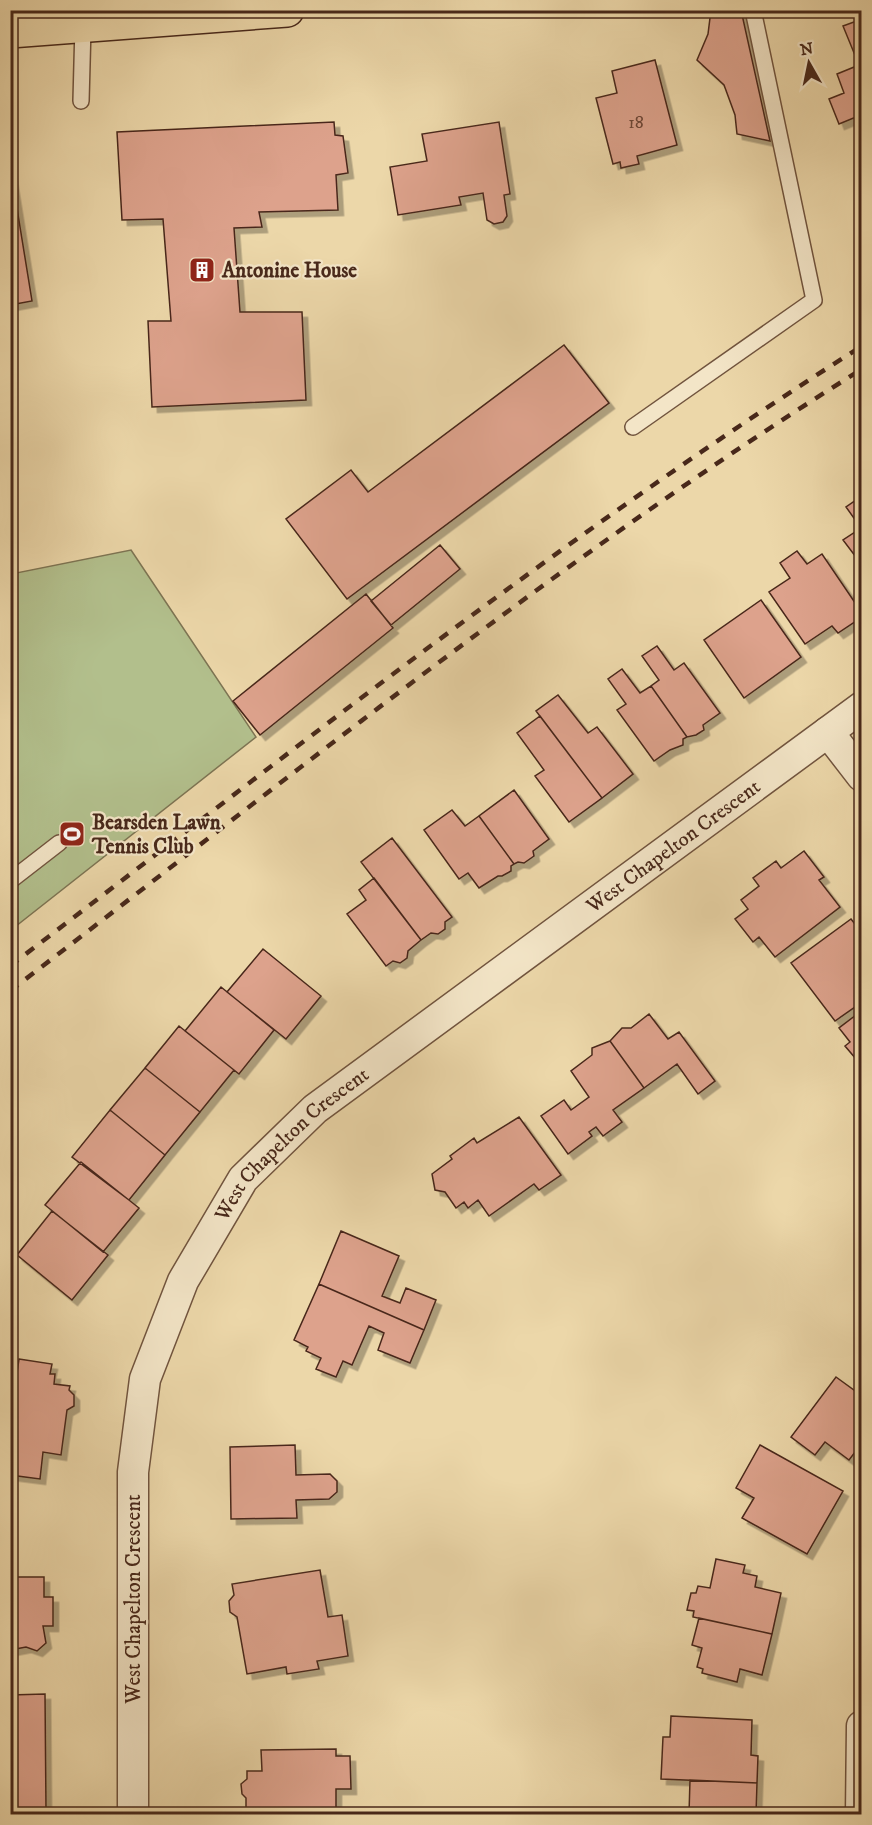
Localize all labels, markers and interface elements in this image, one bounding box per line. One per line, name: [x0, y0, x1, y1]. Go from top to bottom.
north arrow: [779, 33, 839, 93]
text: N: [799, 38, 815, 60]
house number: 18: [628, 112, 644, 134]
building icon: Antonine House: [187, 255, 217, 285]
place label: Antonine House: [221, 258, 357, 284]
street label: West Chapelton Crescent: [581, 774, 766, 920]
place label: Bearsden Lawn Tennis Club: [91, 810, 222, 860]
sports icon: Bearsden Lawn Tennis Club: [57, 819, 87, 849]
street label: West Chapelton Crescent: [209, 1062, 374, 1227]
street label: West Chapelton Crescent: [121, 1494, 147, 1705]

